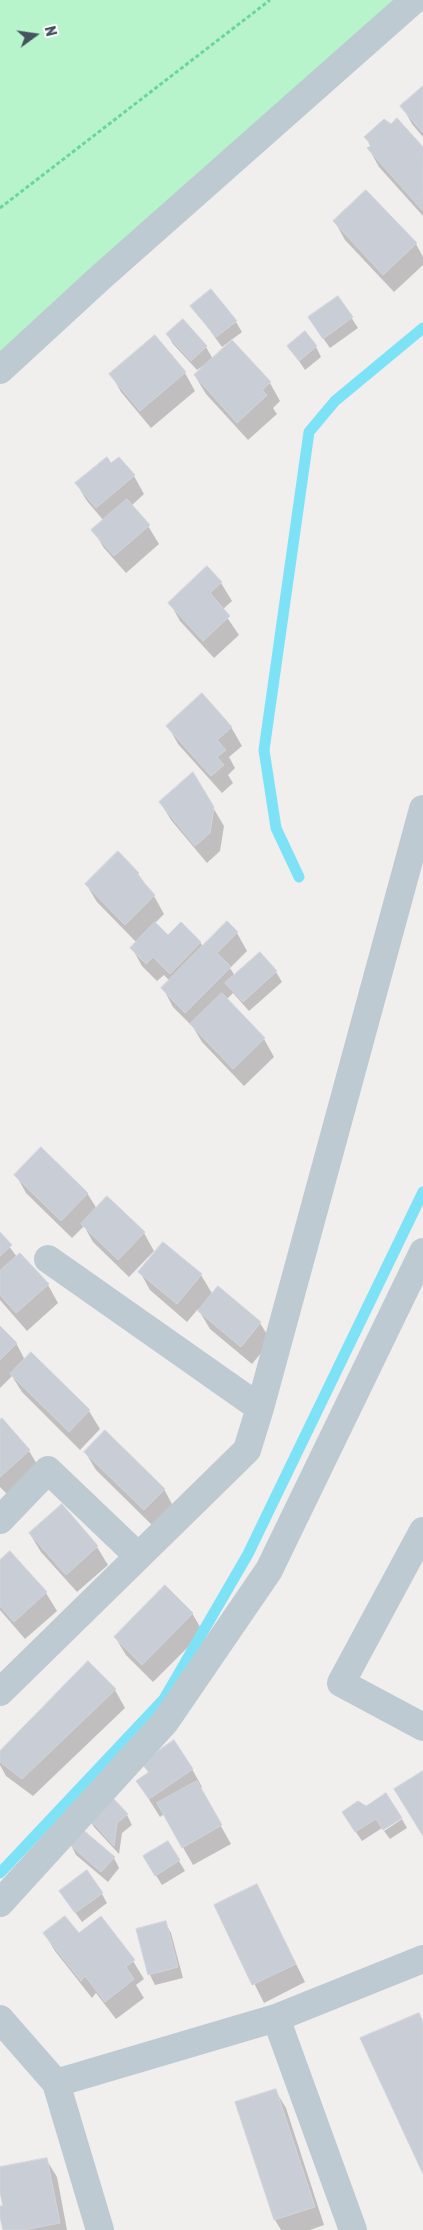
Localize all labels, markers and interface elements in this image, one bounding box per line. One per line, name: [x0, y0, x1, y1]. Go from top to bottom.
north arrow: [10, 10, 60, 60]
text: N: [41, 24, 60, 38]

